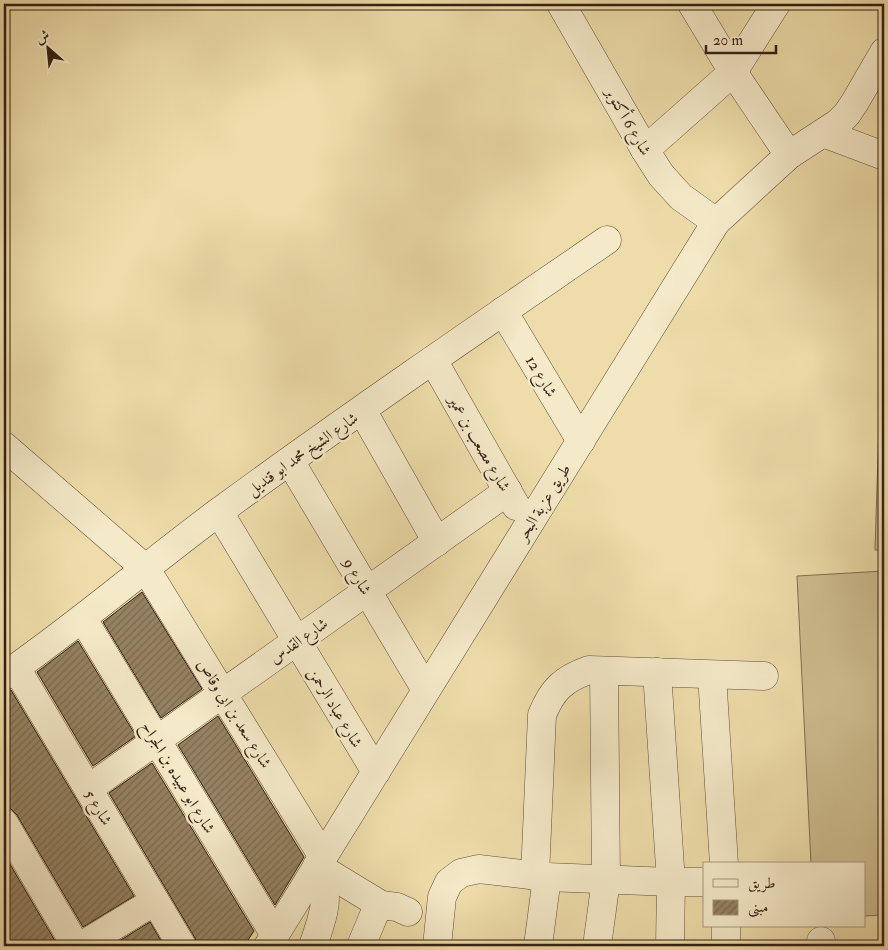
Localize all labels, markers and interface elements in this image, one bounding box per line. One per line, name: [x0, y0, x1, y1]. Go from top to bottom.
north arrow: [22, 22, 72, 72]
scale bar: [706, 22, 776, 54]
text: ش: [32, 26, 52, 48]
text: 20 m: [713, 31, 743, 50]
street label: شارع 6 أكتوبر: [597, 81, 657, 161]
street label: شارع 12: [518, 352, 561, 402]
street label: شارع مصعب بن عمير: [440, 390, 515, 497]
street label: شارع الشيخ محمد ابو قنديل: [243, 408, 364, 503]
street label: طريق عزبة البحر: [511, 460, 576, 547]
street label: شارع 9: [335, 554, 376, 600]
street label: شارع القدس: [265, 613, 333, 671]
street label: شارع سعد بن ابى وقاص: [190, 655, 276, 773]
street label: شارع عباد الرحمن: [301, 664, 367, 753]
street label: شارع ابو عبيده بن الجراح: [133, 718, 219, 839]
street label: شارع 5: [77, 786, 117, 831]
legend: [703, 862, 866, 928]
text: طريق: [748, 874, 775, 893]
text: مبنى: [748, 898, 768, 918]

